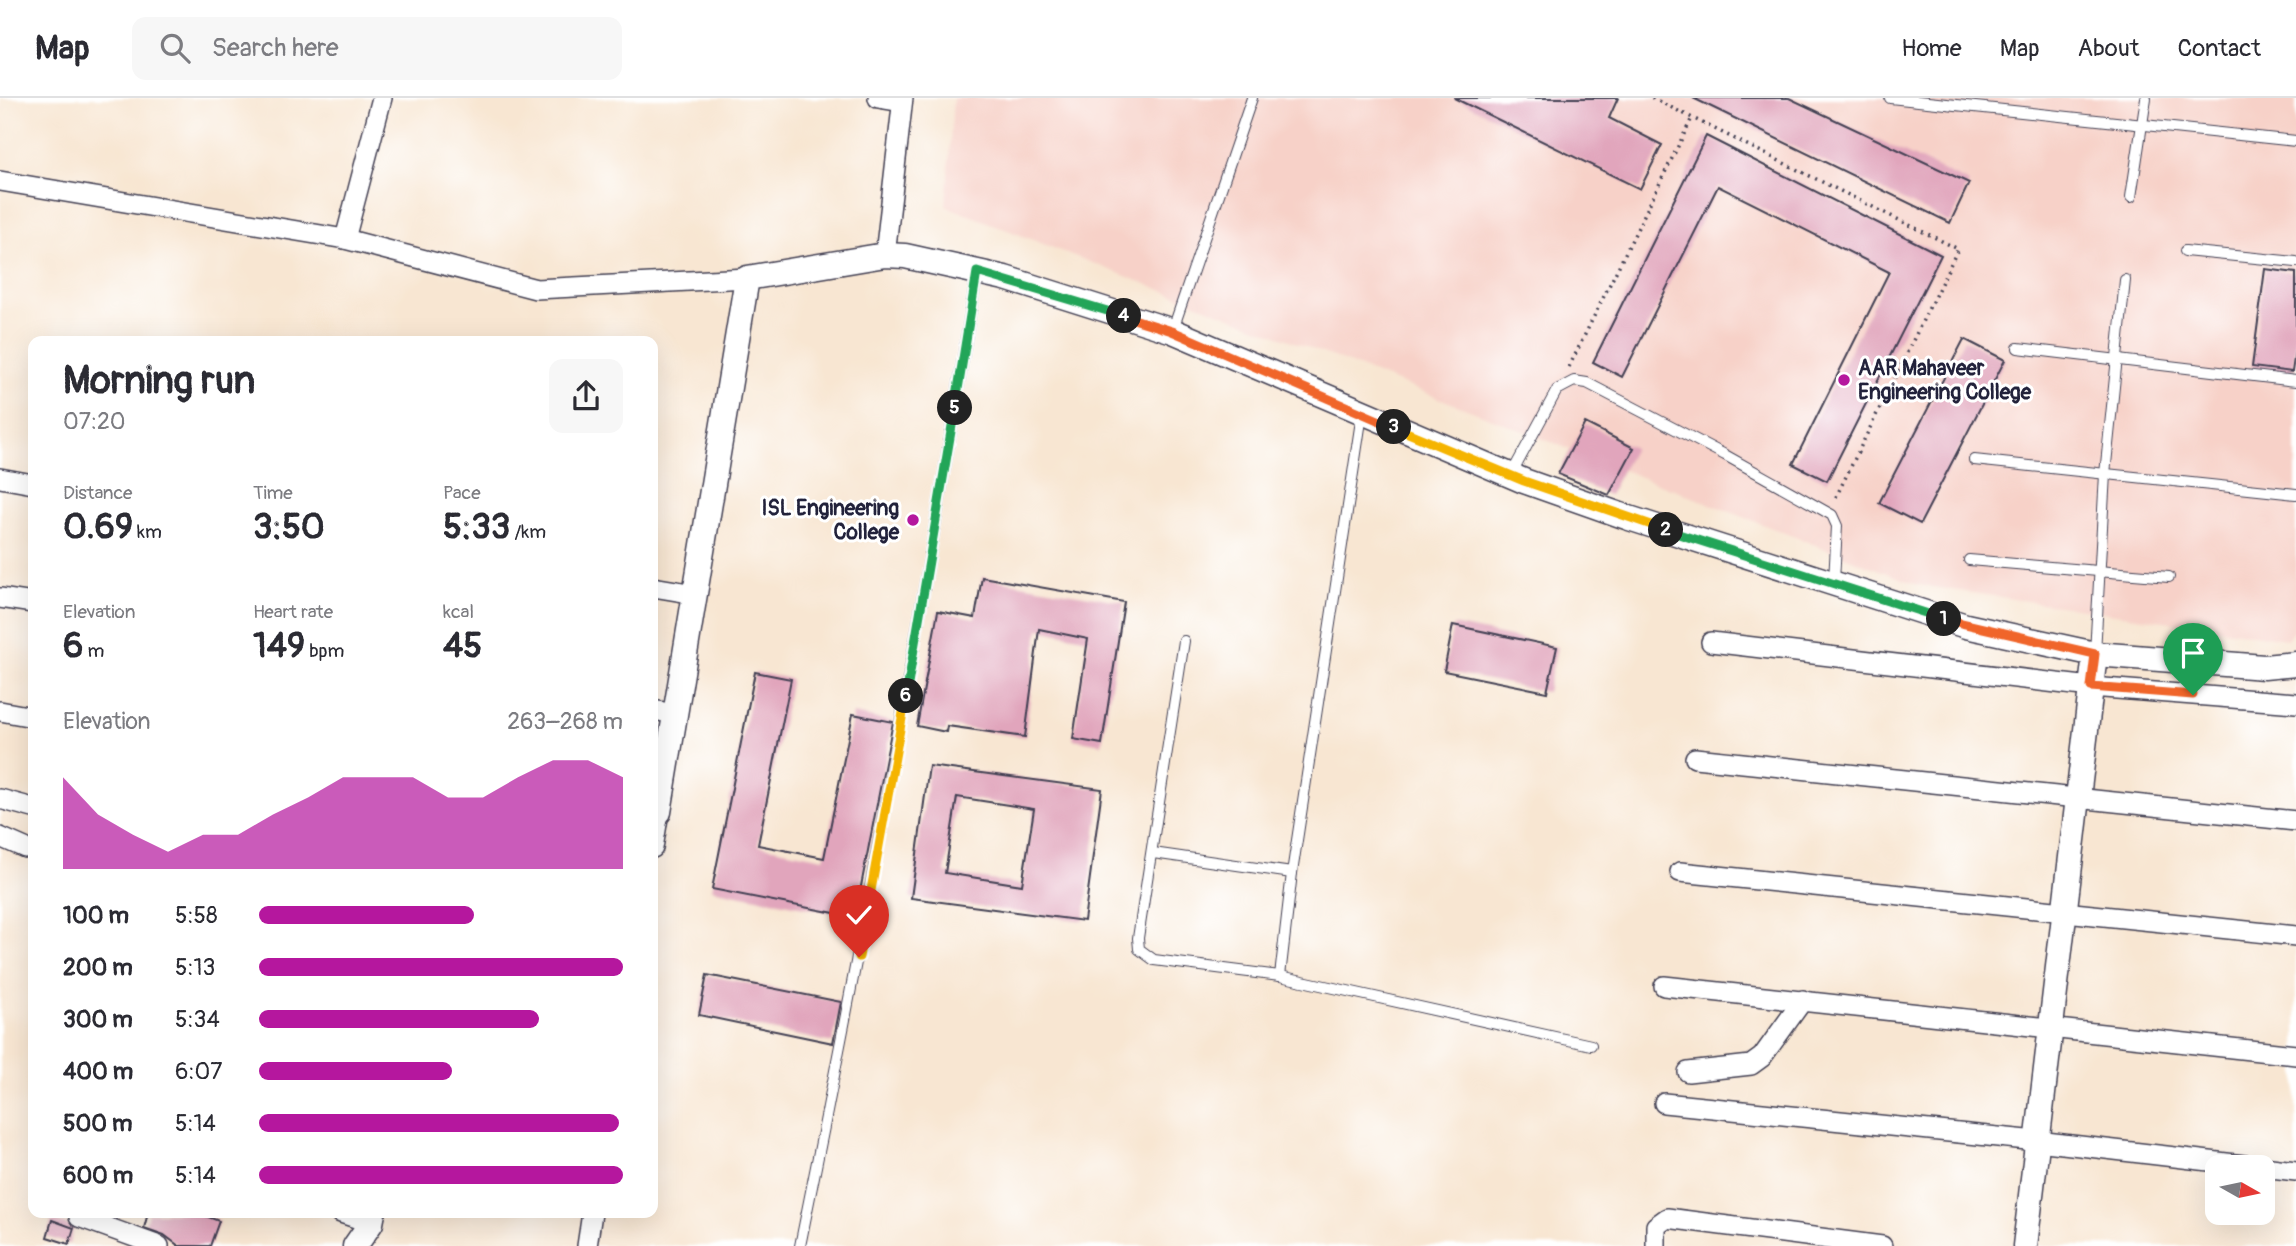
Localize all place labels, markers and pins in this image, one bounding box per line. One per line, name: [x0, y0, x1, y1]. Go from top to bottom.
pin: 4: [1106, 298, 1142, 333]
place label: AAR Mahaveer Engineering College: [1858, 355, 2032, 406]
marker: AAR Mahaveer Engineering College: [1836, 372, 1852, 388]
pin: 5: [937, 390, 972, 426]
pin: 3: [1376, 410, 1412, 444]
place label: ISL Engineering College: [761, 495, 900, 546]
marker: ISL Engineering College: [905, 512, 921, 528]
pin: 2: [1648, 512, 1684, 548]
pin: 1: [1926, 602, 1962, 636]
pin: [2163, 623, 2223, 695]
pin: 6: [888, 678, 923, 714]
pin: [829, 885, 889, 957]

